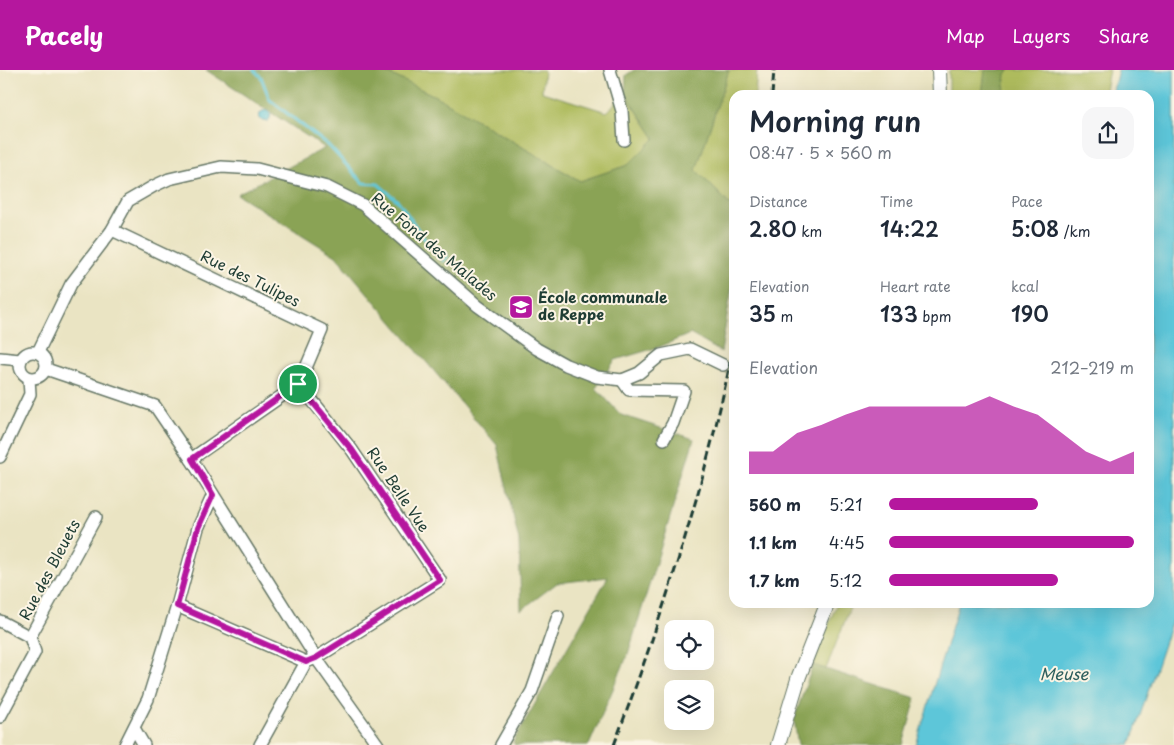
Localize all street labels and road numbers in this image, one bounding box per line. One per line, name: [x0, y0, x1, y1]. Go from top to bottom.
street label: Rue Fond des Malades: [367, 186, 503, 306]
street label: Rue des Tulipes: [197, 244, 304, 312]
street label: Rue Belle Vue: [362, 442, 436, 536]
street label: Rue des Bleuets: [12, 515, 85, 624]

